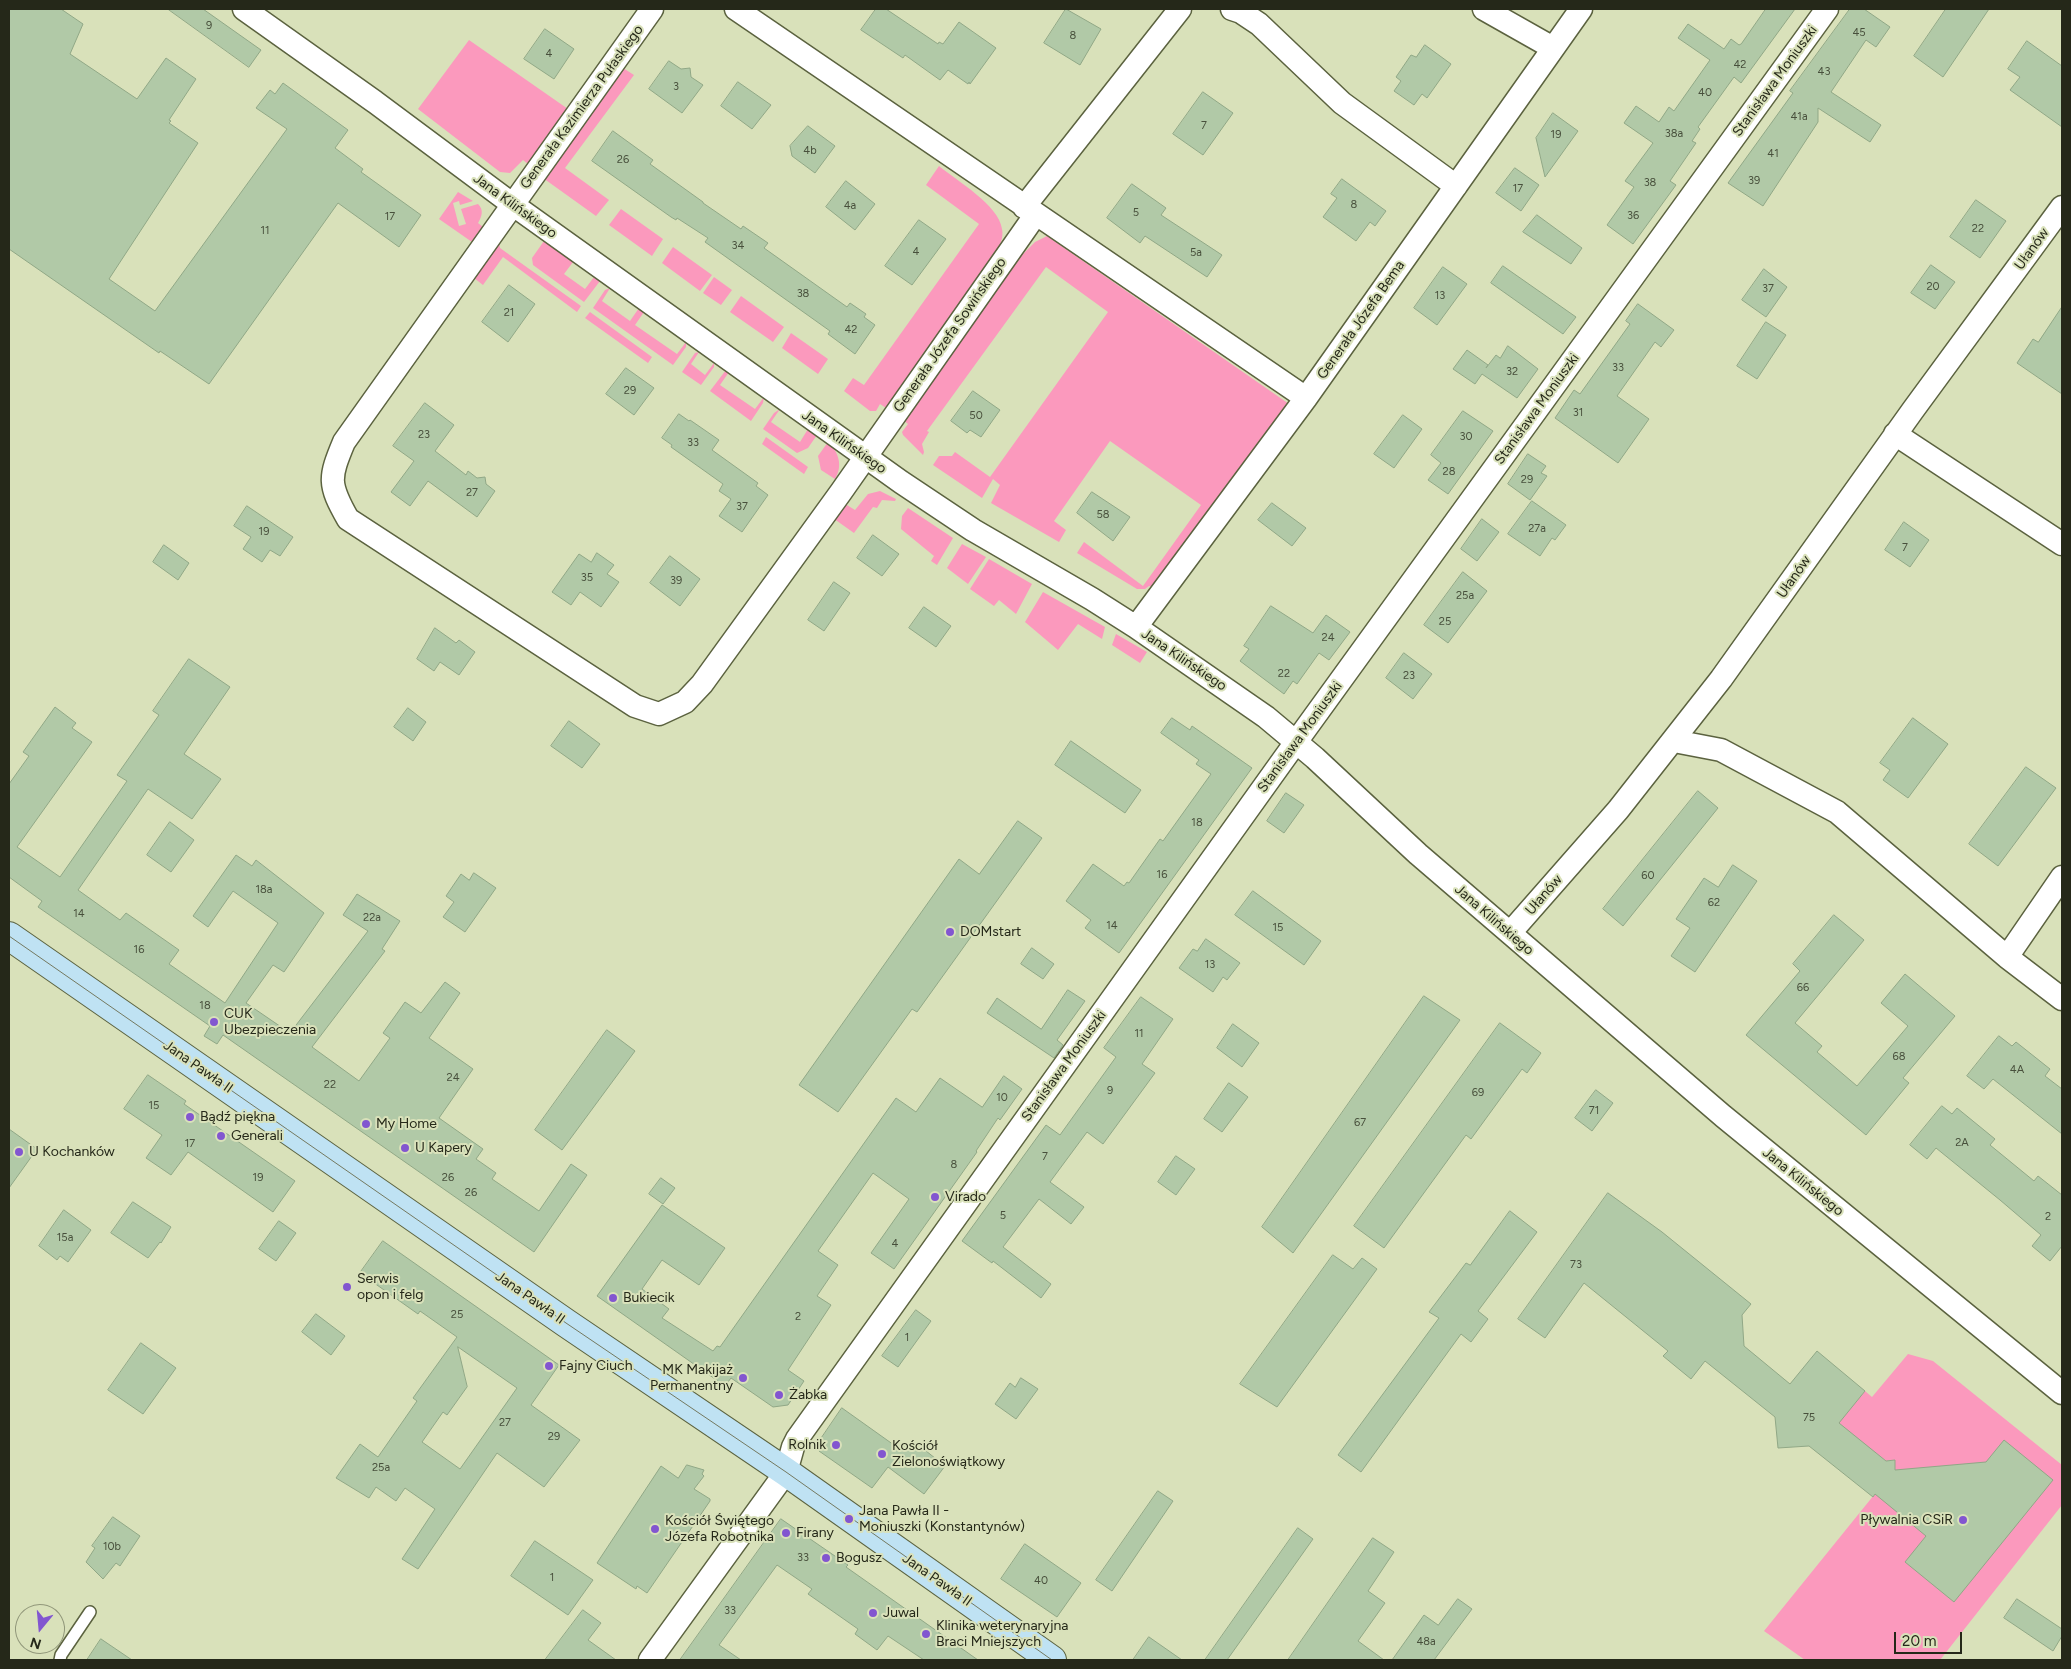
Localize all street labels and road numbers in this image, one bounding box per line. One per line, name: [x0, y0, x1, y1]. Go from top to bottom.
street label: Generała Kazimierza Pułaskiego: [517, 22, 647, 192]
street label: Stanisława Moniuszki: [1729, 22, 1821, 140]
street label: Jana Kilińskiego: [470, 170, 560, 242]
street label: Ułanów: [2011, 225, 2053, 273]
street label: Generała Józefa Sowińskiego: [890, 254, 1010, 416]
street label: Generała Józefa Bema: [1314, 257, 1408, 383]
street label: Stanisława Moniuszki: [1491, 350, 1583, 468]
street label: Jana Kilińskiego: [799, 407, 889, 477]
street label: Ułanów: [1773, 553, 1815, 601]
street label: Jana Kilińskiego: [1138, 625, 1230, 695]
street label: Stanisława Moniuszki: [1254, 678, 1346, 796]
street label: Ułanów: [1522, 871, 1566, 919]
street label: Jana Kilińskiego: [1451, 881, 1537, 959]
street label: Stanisława Moniuszki: [1018, 1007, 1110, 1125]
street label: Jana Pawła II: [160, 1037, 236, 1097]
street label: Jana Kilińskiego: [1759, 1144, 1847, 1220]
street label: Jana Pawła II: [492, 1268, 568, 1328]
street label: Jana Pawła II: [899, 1550, 975, 1610]

